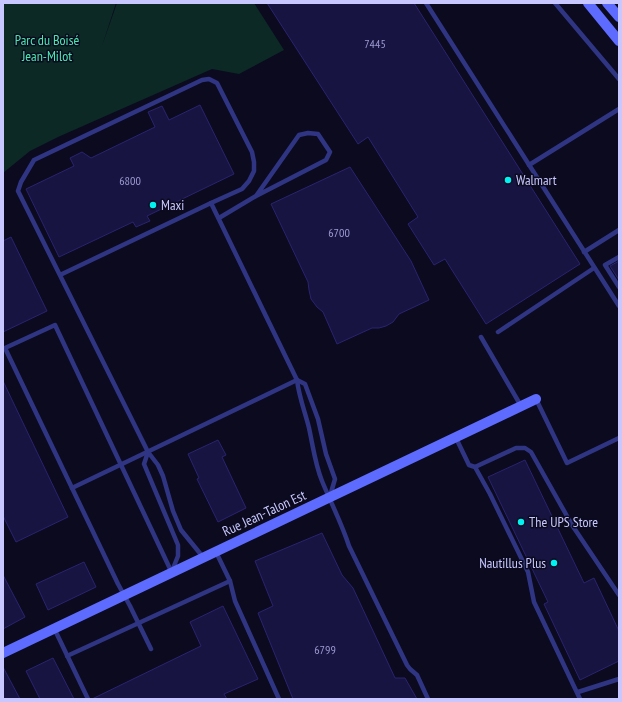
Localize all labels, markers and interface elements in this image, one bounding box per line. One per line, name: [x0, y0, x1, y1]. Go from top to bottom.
park label: Parc du Boisé Jean-Milot: [15, 31, 79, 65]
house number: 7445: [364, 36, 386, 51]
place label: Walmart: [516, 171, 557, 189]
house number: 6800: [119, 173, 141, 188]
marker: Walmart: [503, 175, 513, 185]
place label: Maxi: [161, 196, 184, 214]
marker: Maxi: [148, 200, 158, 210]
house number: 6700: [328, 225, 350, 240]
street label: Rue Jean-Talon Est: [219, 486, 309, 540]
place label: The UPS Store: [529, 513, 598, 531]
marker: The UPS Store: [516, 517, 526, 527]
place label: Nautillus Plus: [479, 554, 546, 572]
marker: Nautillus Plus: [549, 558, 559, 568]
house number: 6799: [314, 642, 336, 657]

